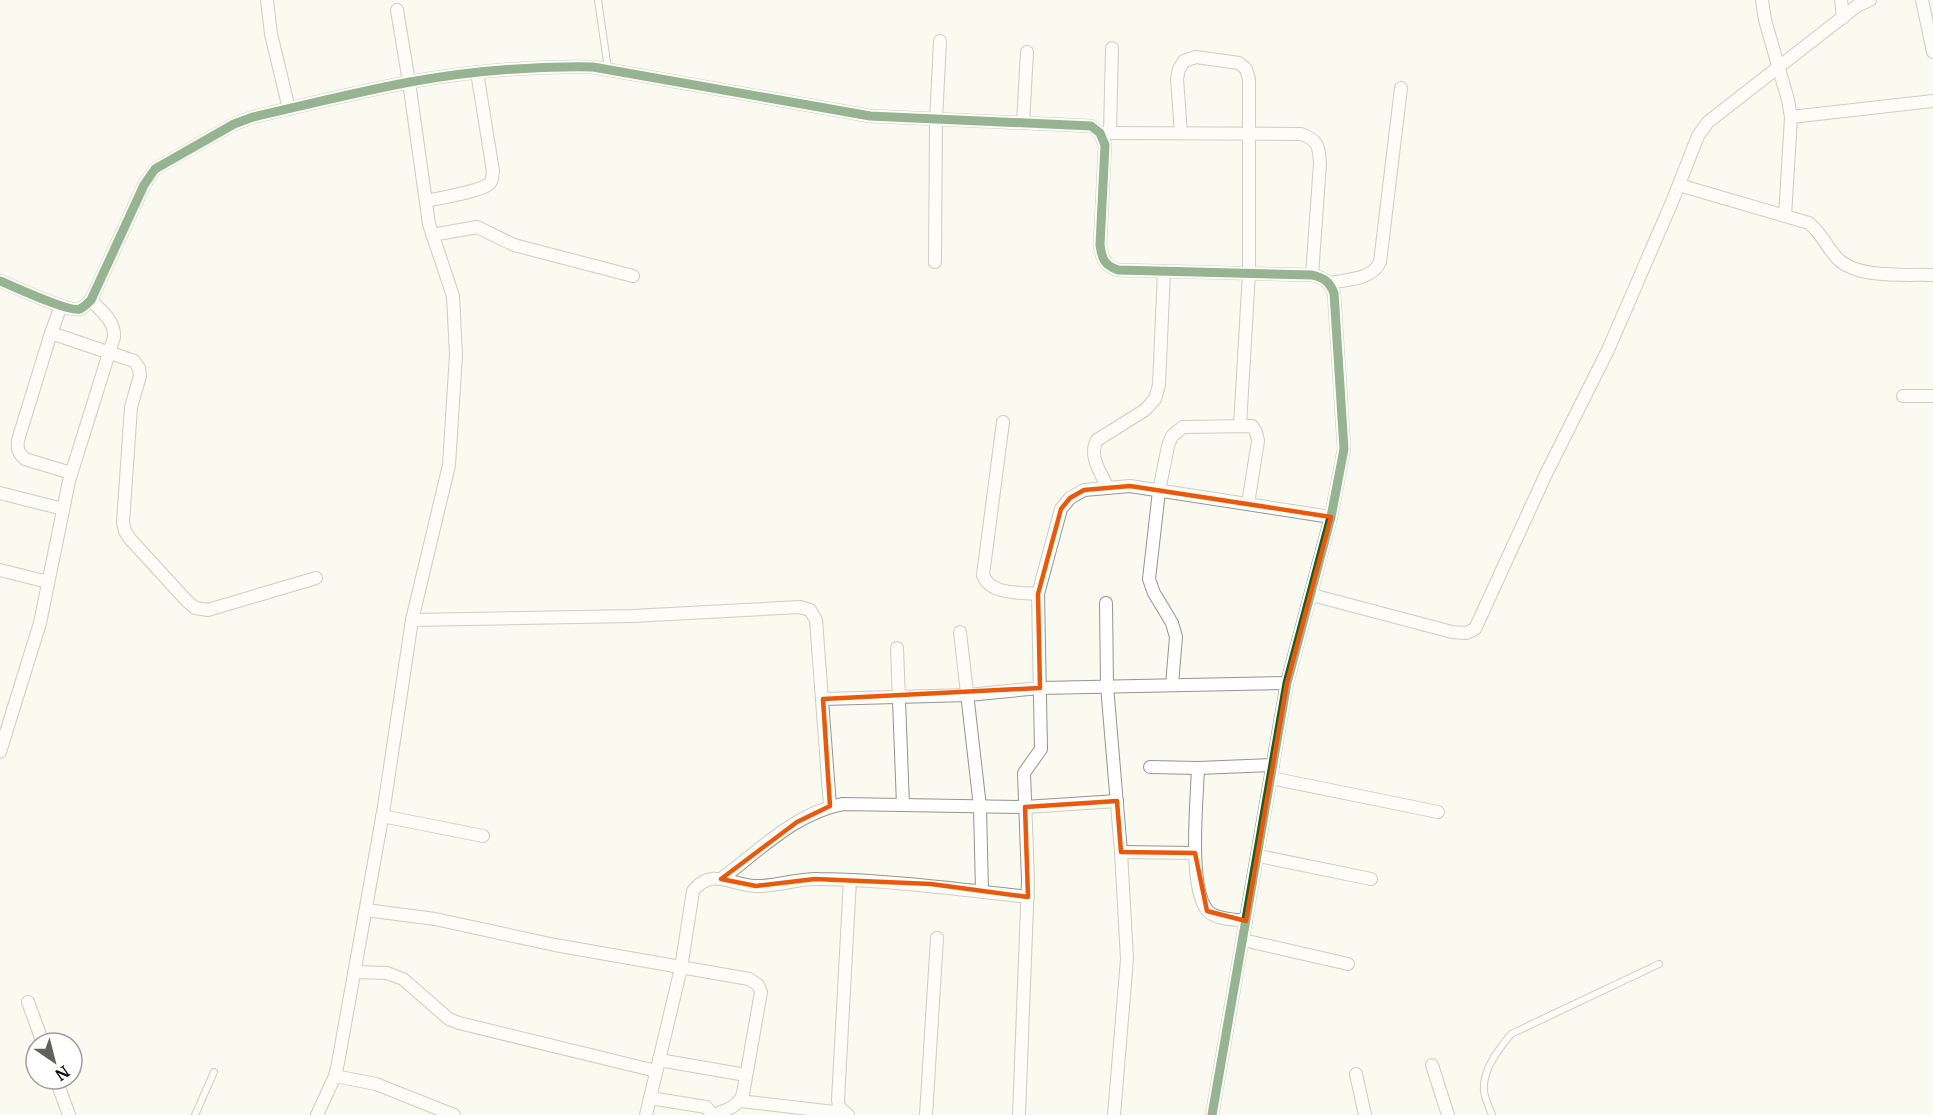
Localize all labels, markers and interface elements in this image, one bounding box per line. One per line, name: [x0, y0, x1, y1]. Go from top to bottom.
north arrow: [24, 1031, 84, 1091]
text: N: [51, 1061, 74, 1085]

